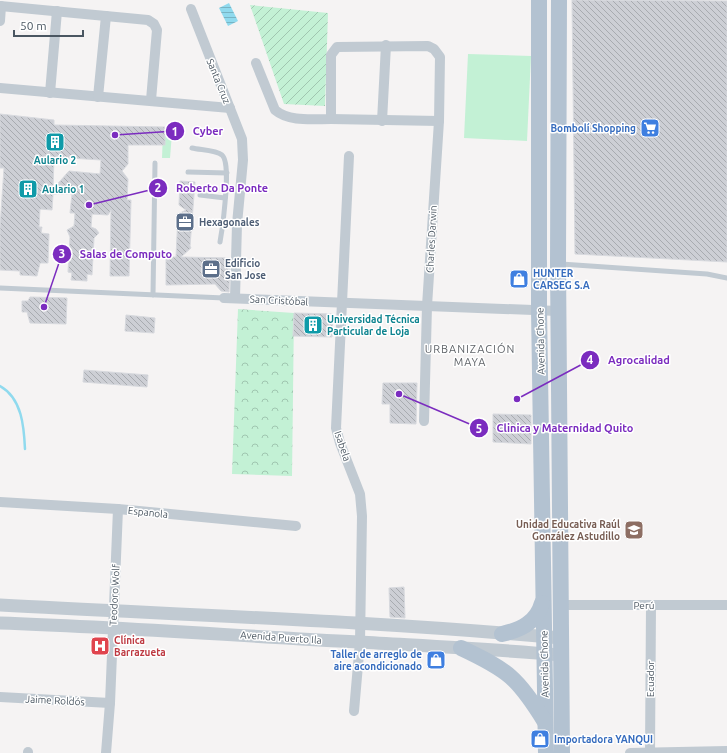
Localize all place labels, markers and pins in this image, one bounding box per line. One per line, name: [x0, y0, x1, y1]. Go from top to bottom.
supermarket icon: Bombolí Shopping: [639, 117, 661, 139]
callout: Cyber: [165, 120, 231, 143]
place label: Bombolí Shopping: [550, 122, 636, 134]
building icon: Aulario 2: [44, 131, 66, 153]
place label: Aulario 2: [34, 155, 77, 166]
callout: Roberto Da Ponte: [148, 176, 276, 199]
building icon: Aulario 1: [17, 178, 39, 200]
place label: Aulario 1: [42, 184, 84, 195]
office icon: Hexagonales: [174, 211, 196, 233]
place label: Hexagonales: [199, 217, 260, 228]
callout: Salas de Computo: [52, 242, 180, 265]
office icon: Edificio San Jose: [200, 258, 222, 280]
place label: Edificio San Jose: [225, 258, 266, 281]
shop icon: HUNTER CARSEG S.A: [508, 268, 530, 290]
place label: HUNTER CARSEG S.A: [533, 268, 590, 291]
building icon: Universidad Técnica Particular de Loja: [302, 314, 324, 336]
place label: Universidad Técnica Particular de Loja: [327, 314, 420, 337]
callout: Agrocalidad: [580, 348, 678, 371]
callout: Clinica y Maternidad Quito: [469, 417, 642, 440]
place label: Unidad Educativa Raúl González Astudillo: [516, 518, 620, 542]
school or university icon: Unidad Educativa Raúl González Astudillo: [623, 519, 645, 541]
place label: Clínica Barrazueta: [114, 634, 166, 658]
hospital icon: Clínica Barrazueta: [89, 635, 111, 657]
place label: Taller de arreglo de aire acondicionado: [330, 649, 422, 672]
shop icon: Taller de arreglo de aire acondicionado: [425, 649, 447, 671]
shop icon: Importadora YANQUI: [529, 728, 551, 750]
place label: Importadora YANQUI: [554, 734, 653, 745]

